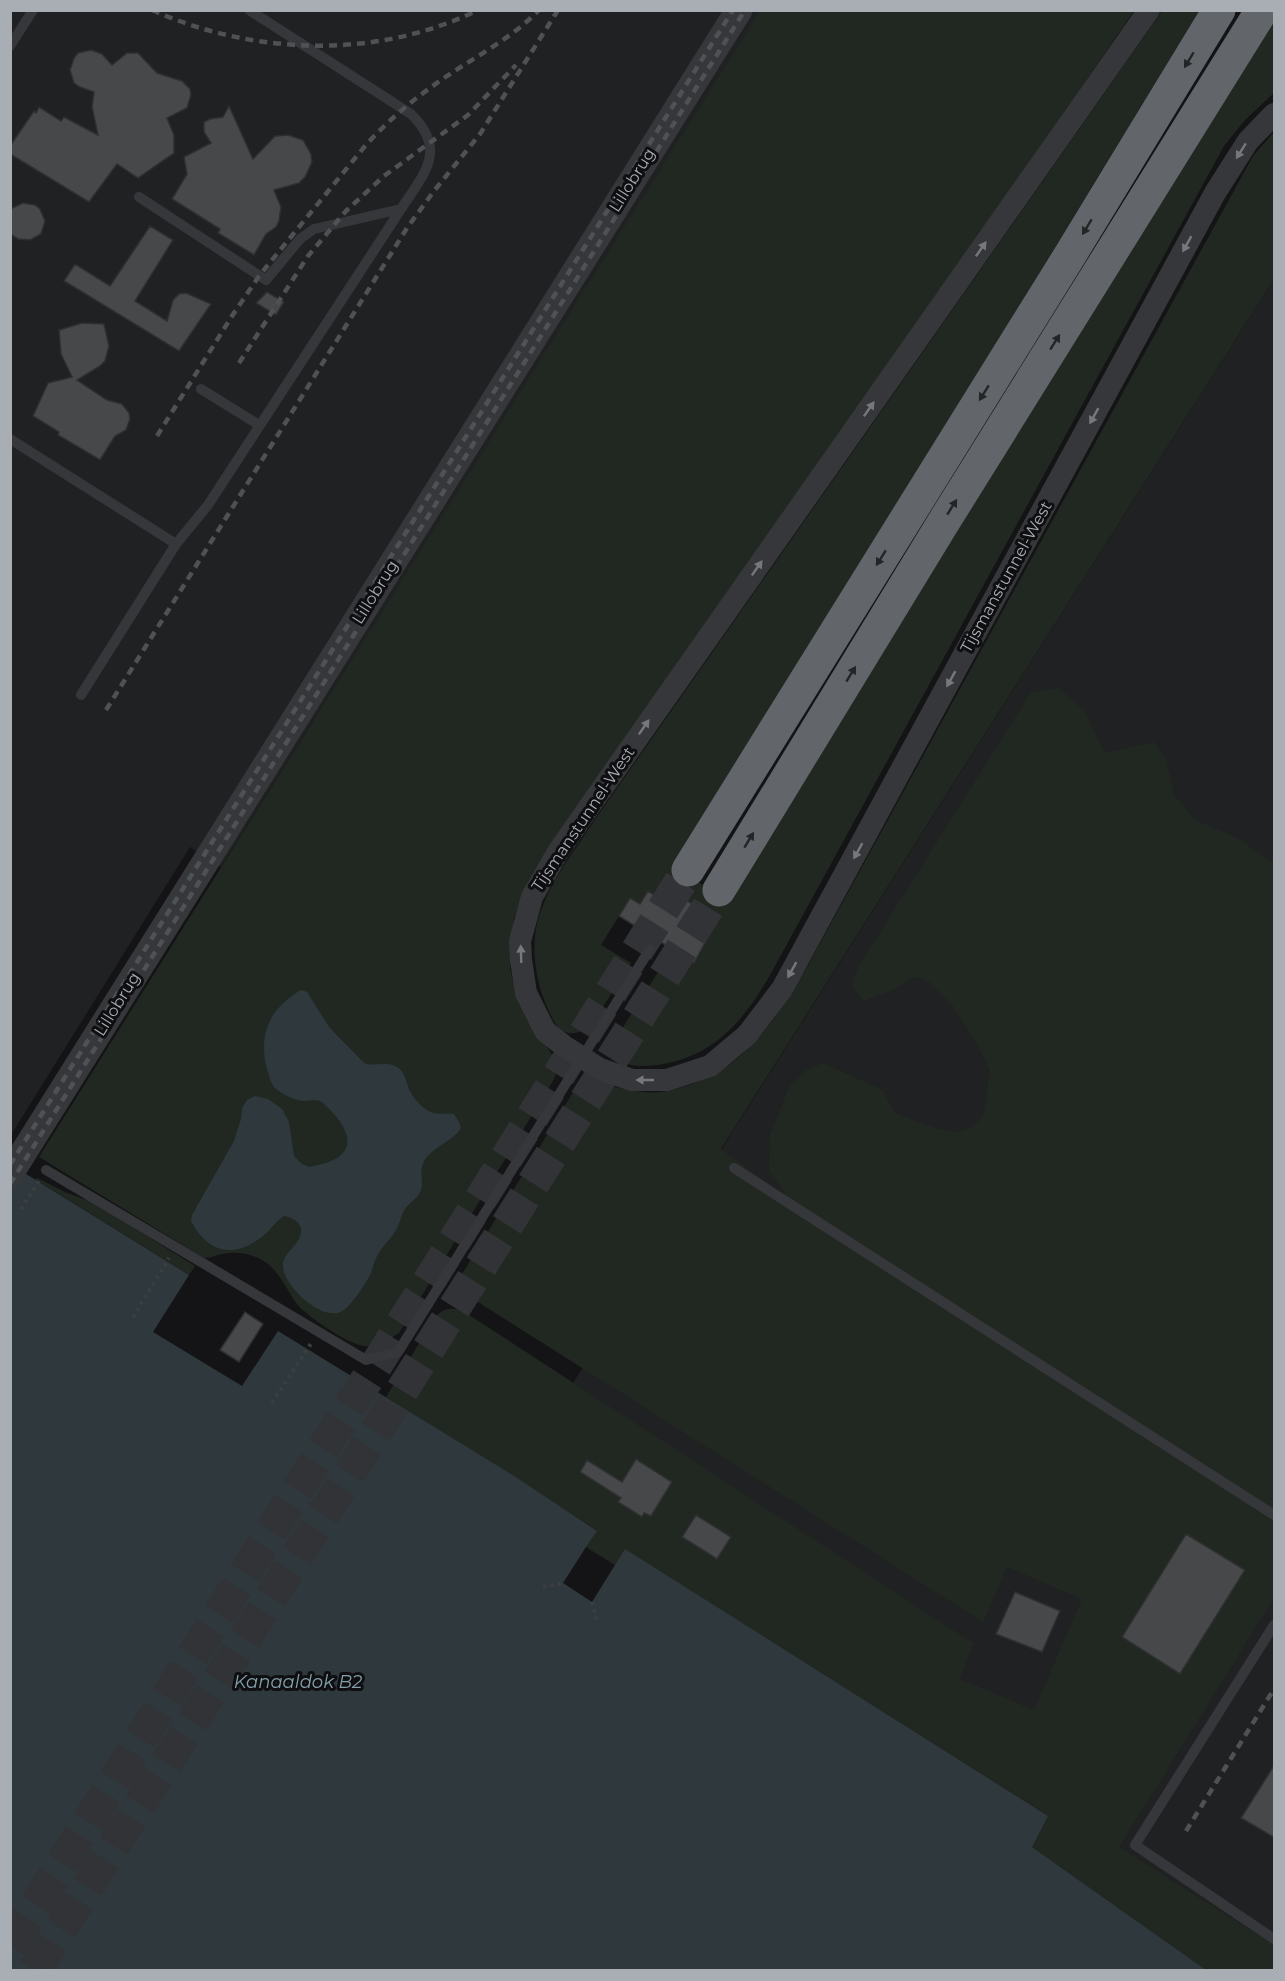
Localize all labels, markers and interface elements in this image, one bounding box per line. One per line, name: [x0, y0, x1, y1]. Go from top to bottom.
one-way arrow: [1183, 52, 1194, 68]
one-way arrow: [1236, 143, 1247, 159]
street label: Lillobrug: [605, 145, 659, 215]
one-way arrow: [1081, 219, 1092, 235]
one-way arrow: [1182, 236, 1192, 253]
one-way arrow: [975, 242, 987, 258]
one-way arrow: [1050, 334, 1061, 350]
one-way arrow: [979, 384, 990, 401]
one-way arrow: [863, 401, 875, 417]
one-way arrow: [1089, 408, 1099, 425]
street label: Tijsmanstunnel-West: [956, 498, 1056, 656]
one-way arrow: [947, 499, 958, 515]
one-way arrow: [876, 550, 887, 566]
street label: Lillobrug: [348, 557, 402, 627]
one-way arrow: [751, 560, 762, 576]
one-way arrow: [845, 666, 856, 682]
one-way arrow: [946, 671, 956, 688]
one-way arrow: [638, 720, 650, 736]
street label: Tijsmanstunnel-West: [528, 743, 639, 895]
one-way arrow: [744, 832, 755, 848]
one-way arrow: [853, 842, 863, 859]
one-way arrow: [516, 945, 526, 964]
one-way arrow: [787, 962, 797, 979]
street label: Lillobrug: [90, 969, 144, 1039]
one-way arrow: [635, 1075, 654, 1085]
water label: Kanaaldok B2: [234, 1671, 362, 1693]

